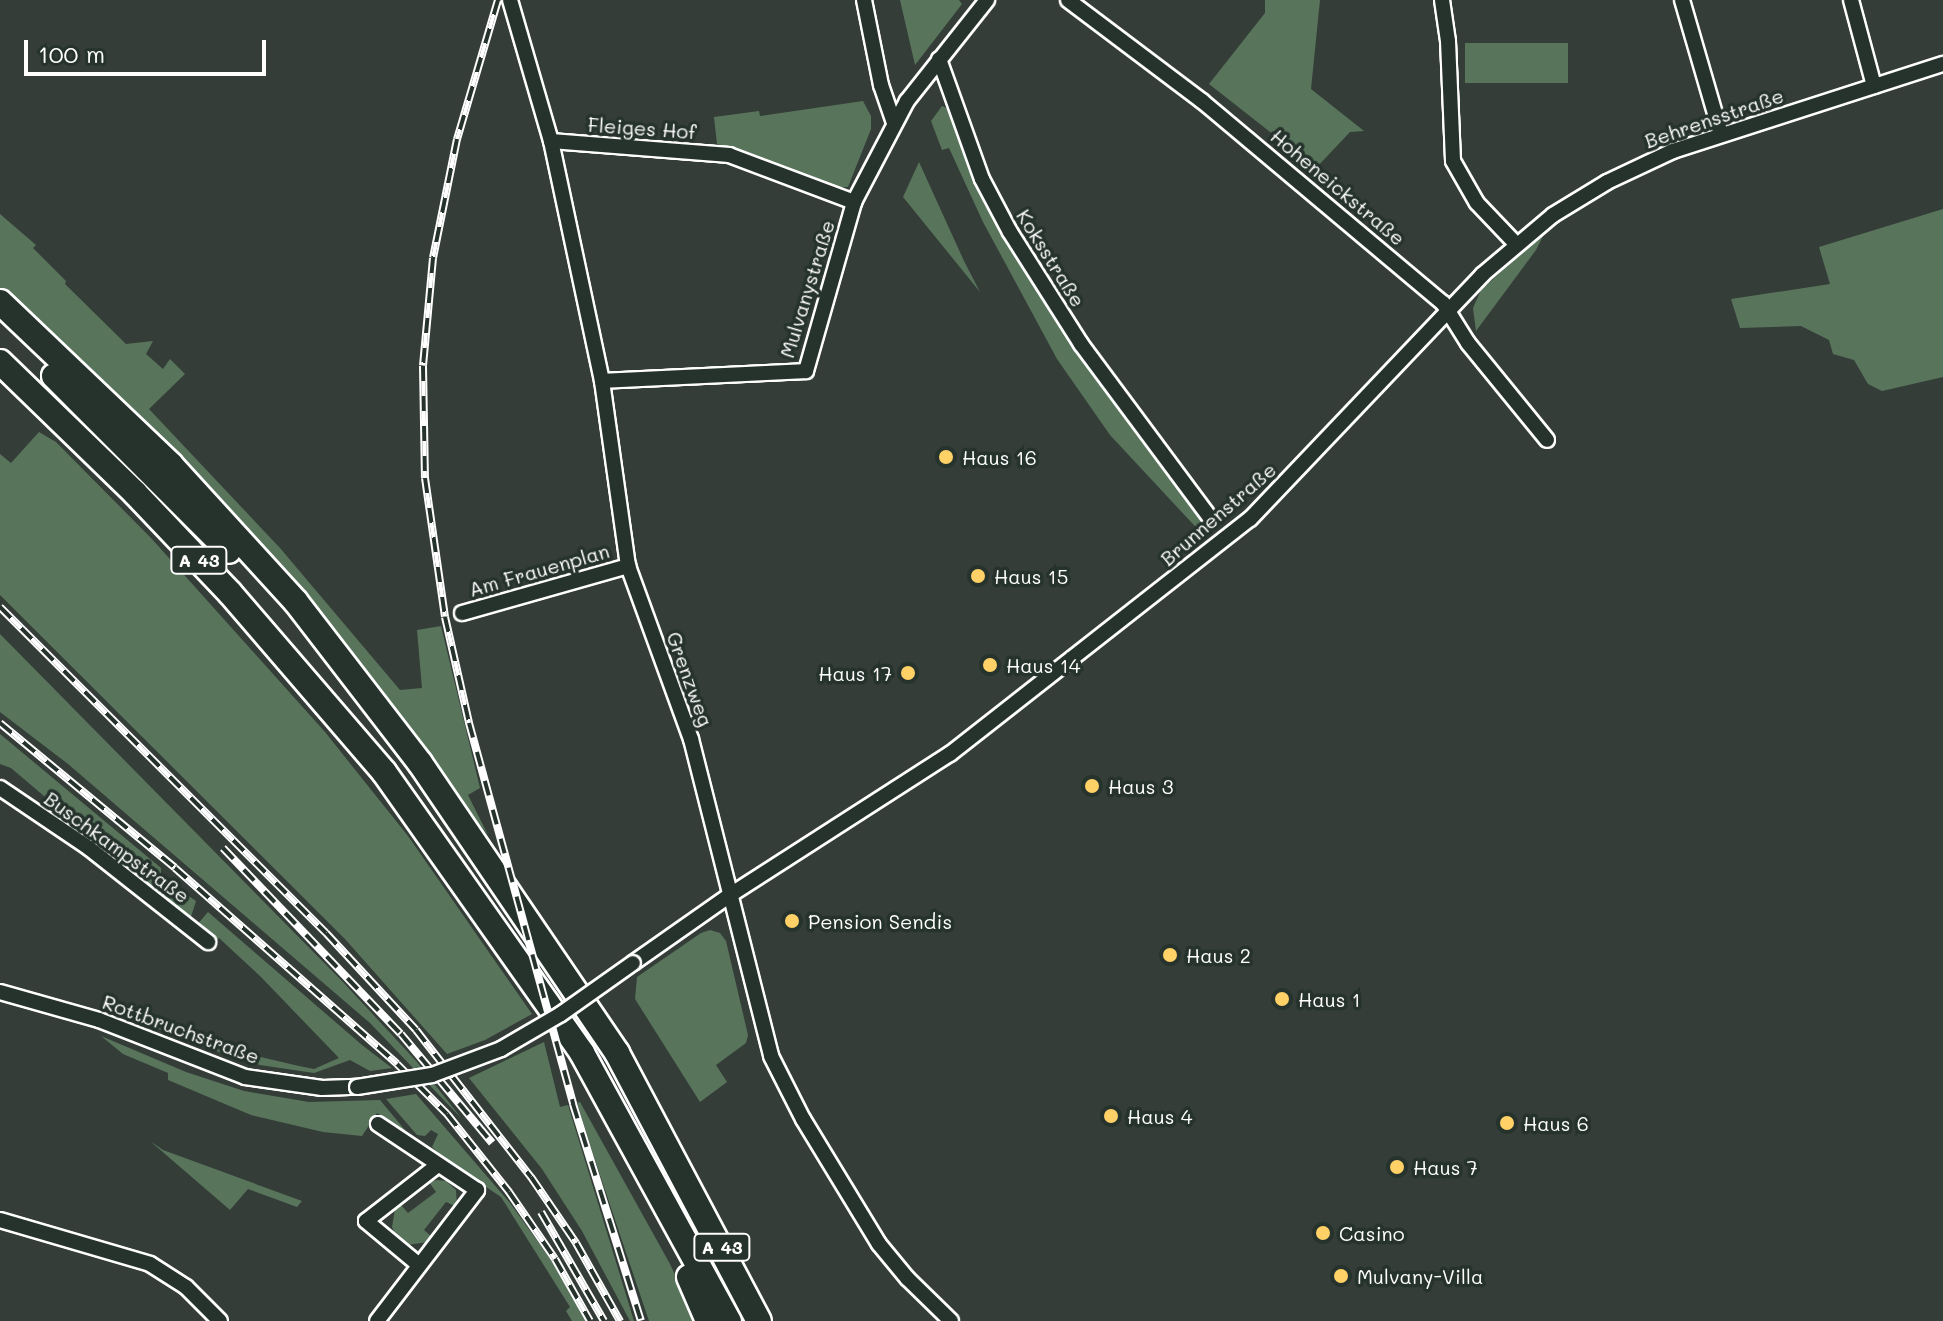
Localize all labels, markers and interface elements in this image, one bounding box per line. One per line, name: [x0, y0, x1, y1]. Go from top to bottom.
scale bar: [28, 24, 270, 74]
text: 100 m: [38, 38, 105, 69]
street label: Behrensstraße: [1641, 83, 1787, 153]
street label: Fleiges Hof: [587, 112, 697, 144]
street label: Hoheneickstraße: [1266, 124, 1410, 250]
street label: Koksstraße: [1012, 205, 1090, 311]
street label: Mulvanystraße: [775, 217, 839, 361]
place label: Haus 16: [962, 445, 1037, 469]
marker: Haus 16: [937, 448, 955, 466]
street label: Brunnenstraße: [1155, 457, 1281, 571]
street label: Am Frauenplan: [466, 538, 612, 602]
road number: A 43: [169, 546, 229, 574]
place label: Haus 15: [994, 564, 1068, 588]
marker: Haus 15: [969, 567, 987, 585]
street label: Grenzweg: [662, 628, 718, 730]
place label: Haus 14: [1006, 653, 1080, 677]
marker: Haus 14: [981, 656, 999, 674]
place label: Haus 17: [818, 661, 892, 685]
marker: Haus 17: [899, 664, 917, 682]
place label: Haus 3: [1108, 774, 1173, 798]
marker: Haus 3: [1083, 777, 1101, 795]
street label: Buschkampstraße: [40, 786, 194, 908]
place label: Pension Sendis: [808, 909, 952, 933]
marker: Pension Sendis: [783, 912, 801, 930]
place label: Haus 2: [1186, 943, 1251, 967]
marker: Haus 2: [1161, 946, 1179, 964]
place label: Haus 1: [1298, 987, 1361, 1011]
street label: Rottbruchstraße: [99, 989, 263, 1069]
marker: Haus 1: [1273, 990, 1291, 1008]
place label: Haus 4: [1127, 1104, 1193, 1128]
marker: Haus 4: [1102, 1107, 1120, 1125]
place label: Haus 6: [1523, 1111, 1589, 1135]
marker: Haus 6: [1498, 1114, 1516, 1132]
place label: Haus 7: [1413, 1155, 1478, 1179]
marker: Haus 7: [1388, 1158, 1406, 1176]
place label: Casino: [1339, 1221, 1405, 1245]
marker: Casino: [1314, 1224, 1332, 1242]
road number: A 43: [692, 1233, 752, 1261]
place label: Mulvany-Villa: [1357, 1264, 1483, 1288]
marker: Mulvany-Villa: [1332, 1267, 1350, 1285]

